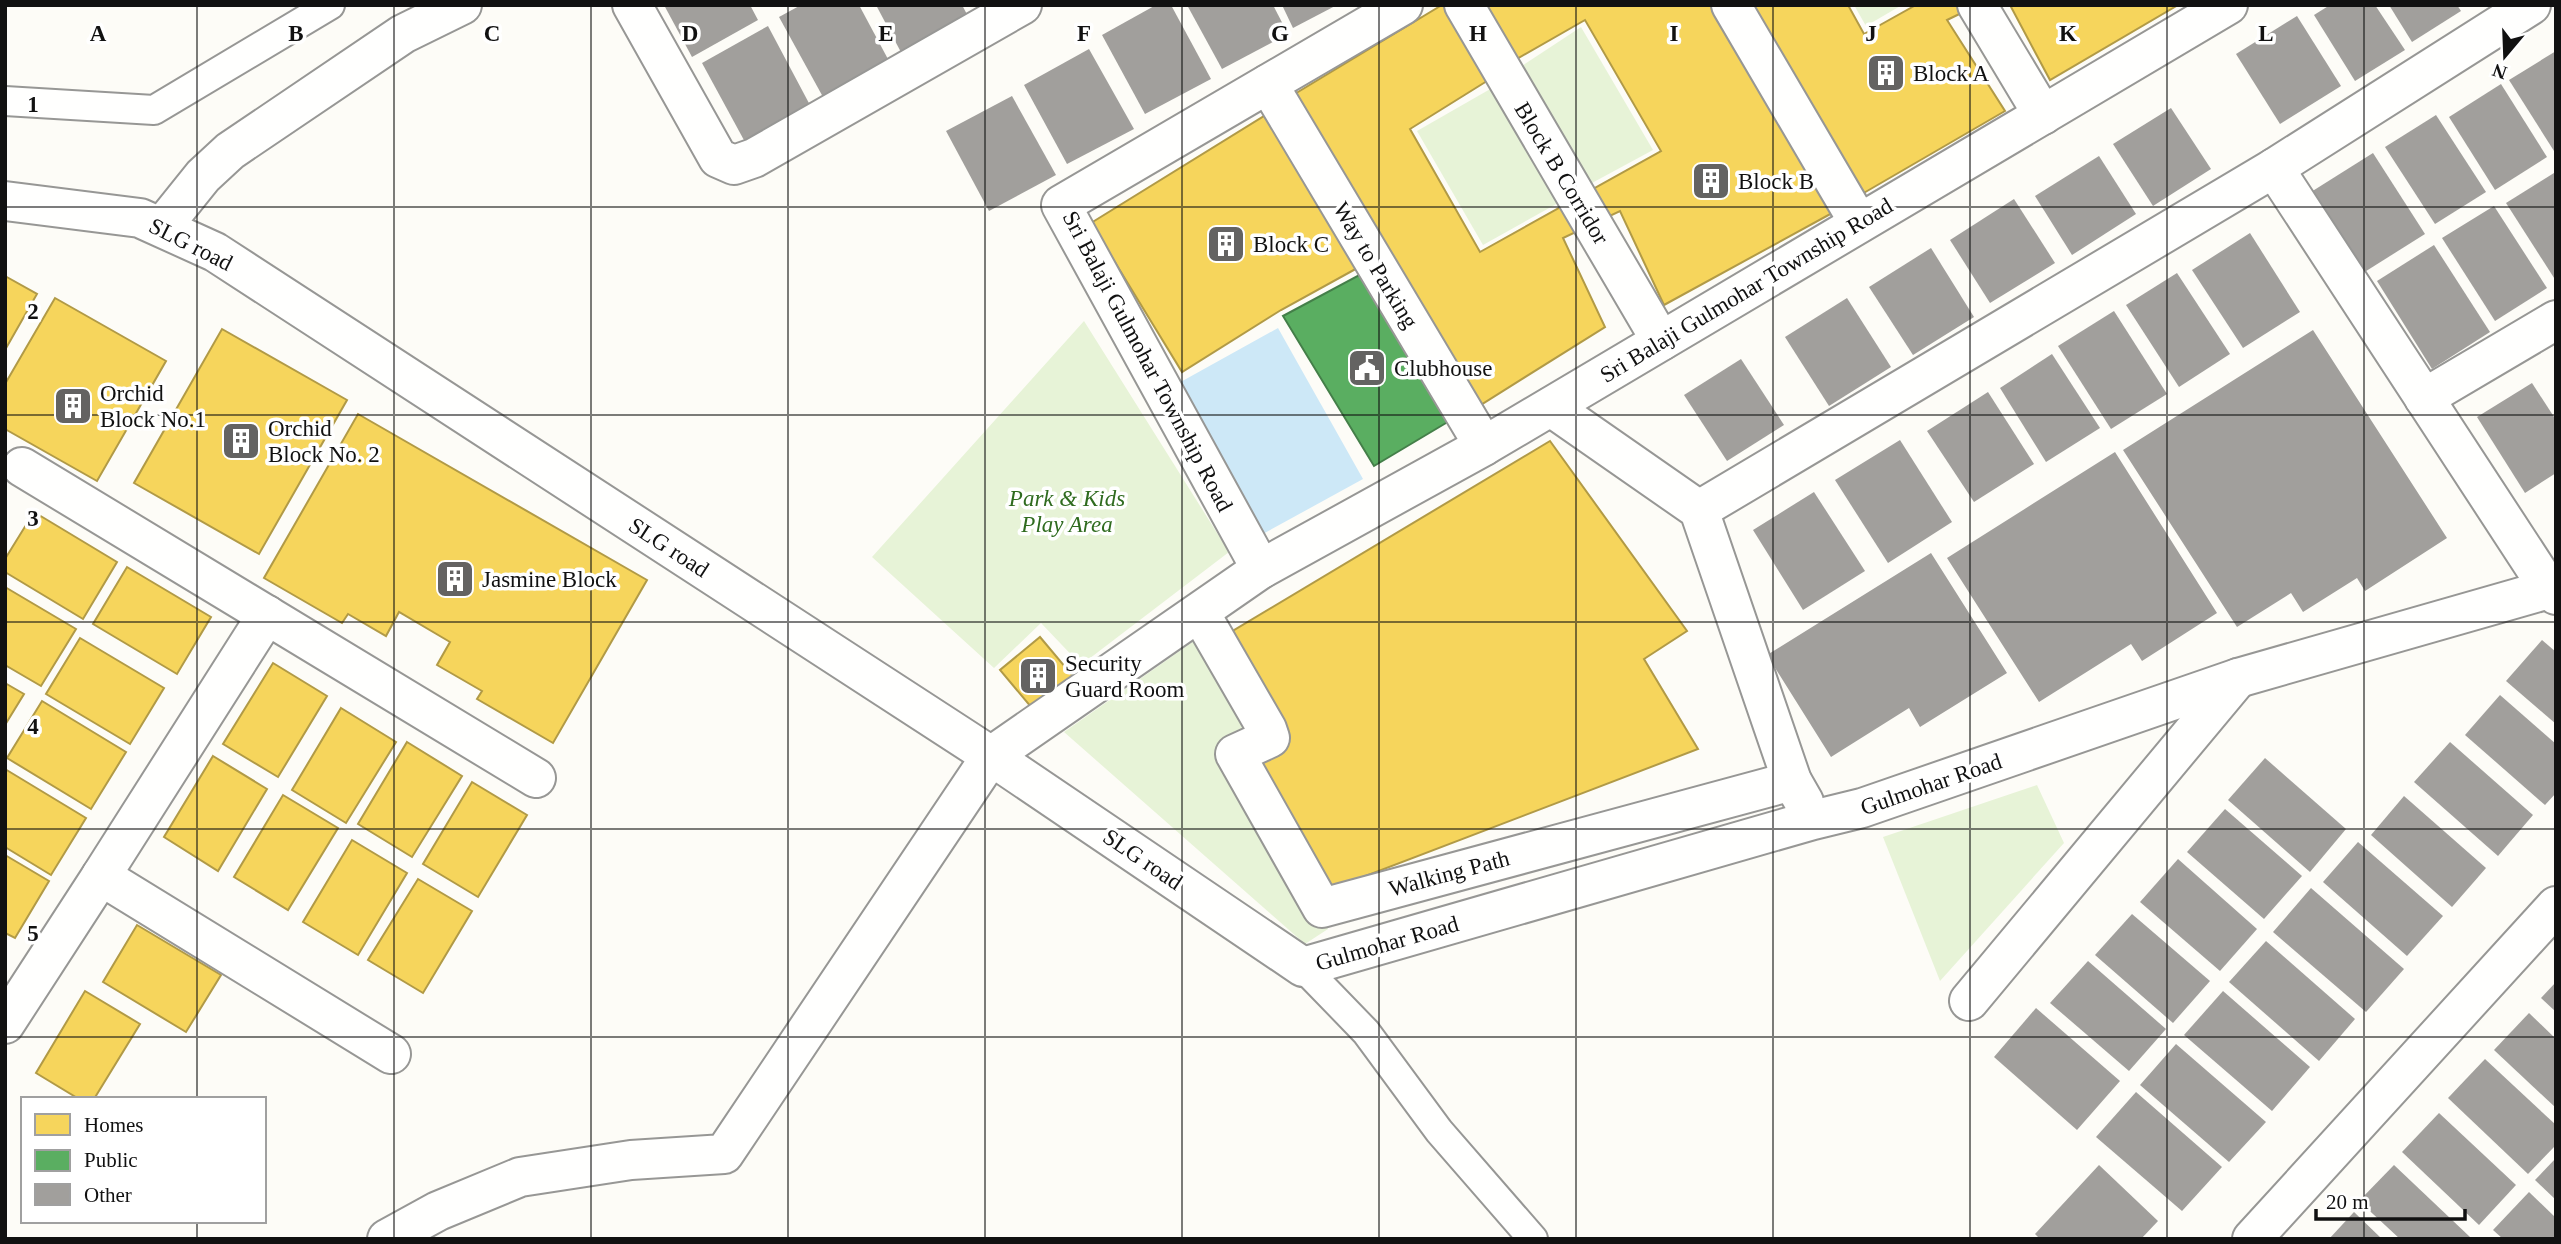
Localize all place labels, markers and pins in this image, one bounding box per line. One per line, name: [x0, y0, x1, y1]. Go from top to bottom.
building icon: Block A: [1865, 52, 1907, 94]
place label: Block A: [1913, 61, 1989, 86]
building icon: Block B: [1690, 160, 1732, 202]
place label: Block B: [1738, 169, 1814, 194]
building icon: Block C: [1205, 223, 1247, 265]
place label: Block C: [1253, 232, 1329, 257]
public building icon: Clubhouse: [1346, 347, 1388, 389]
place label: Clubhouse: [1394, 356, 1492, 381]
place label: Orchid Block No.1: [100, 381, 206, 432]
building icon: Orchid Block No.1: [52, 385, 94, 427]
place label: Orchid Block No. 2: [268, 416, 380, 467]
building icon: Orchid Block No. 2: [220, 420, 262, 462]
building icon: Jasmine Block: [434, 558, 476, 600]
place label: Jasmine Block: [482, 567, 617, 592]
place label: Security Guard Room: [1065, 651, 1185, 702]
building icon: Security Guard Room: [1017, 655, 1059, 697]

